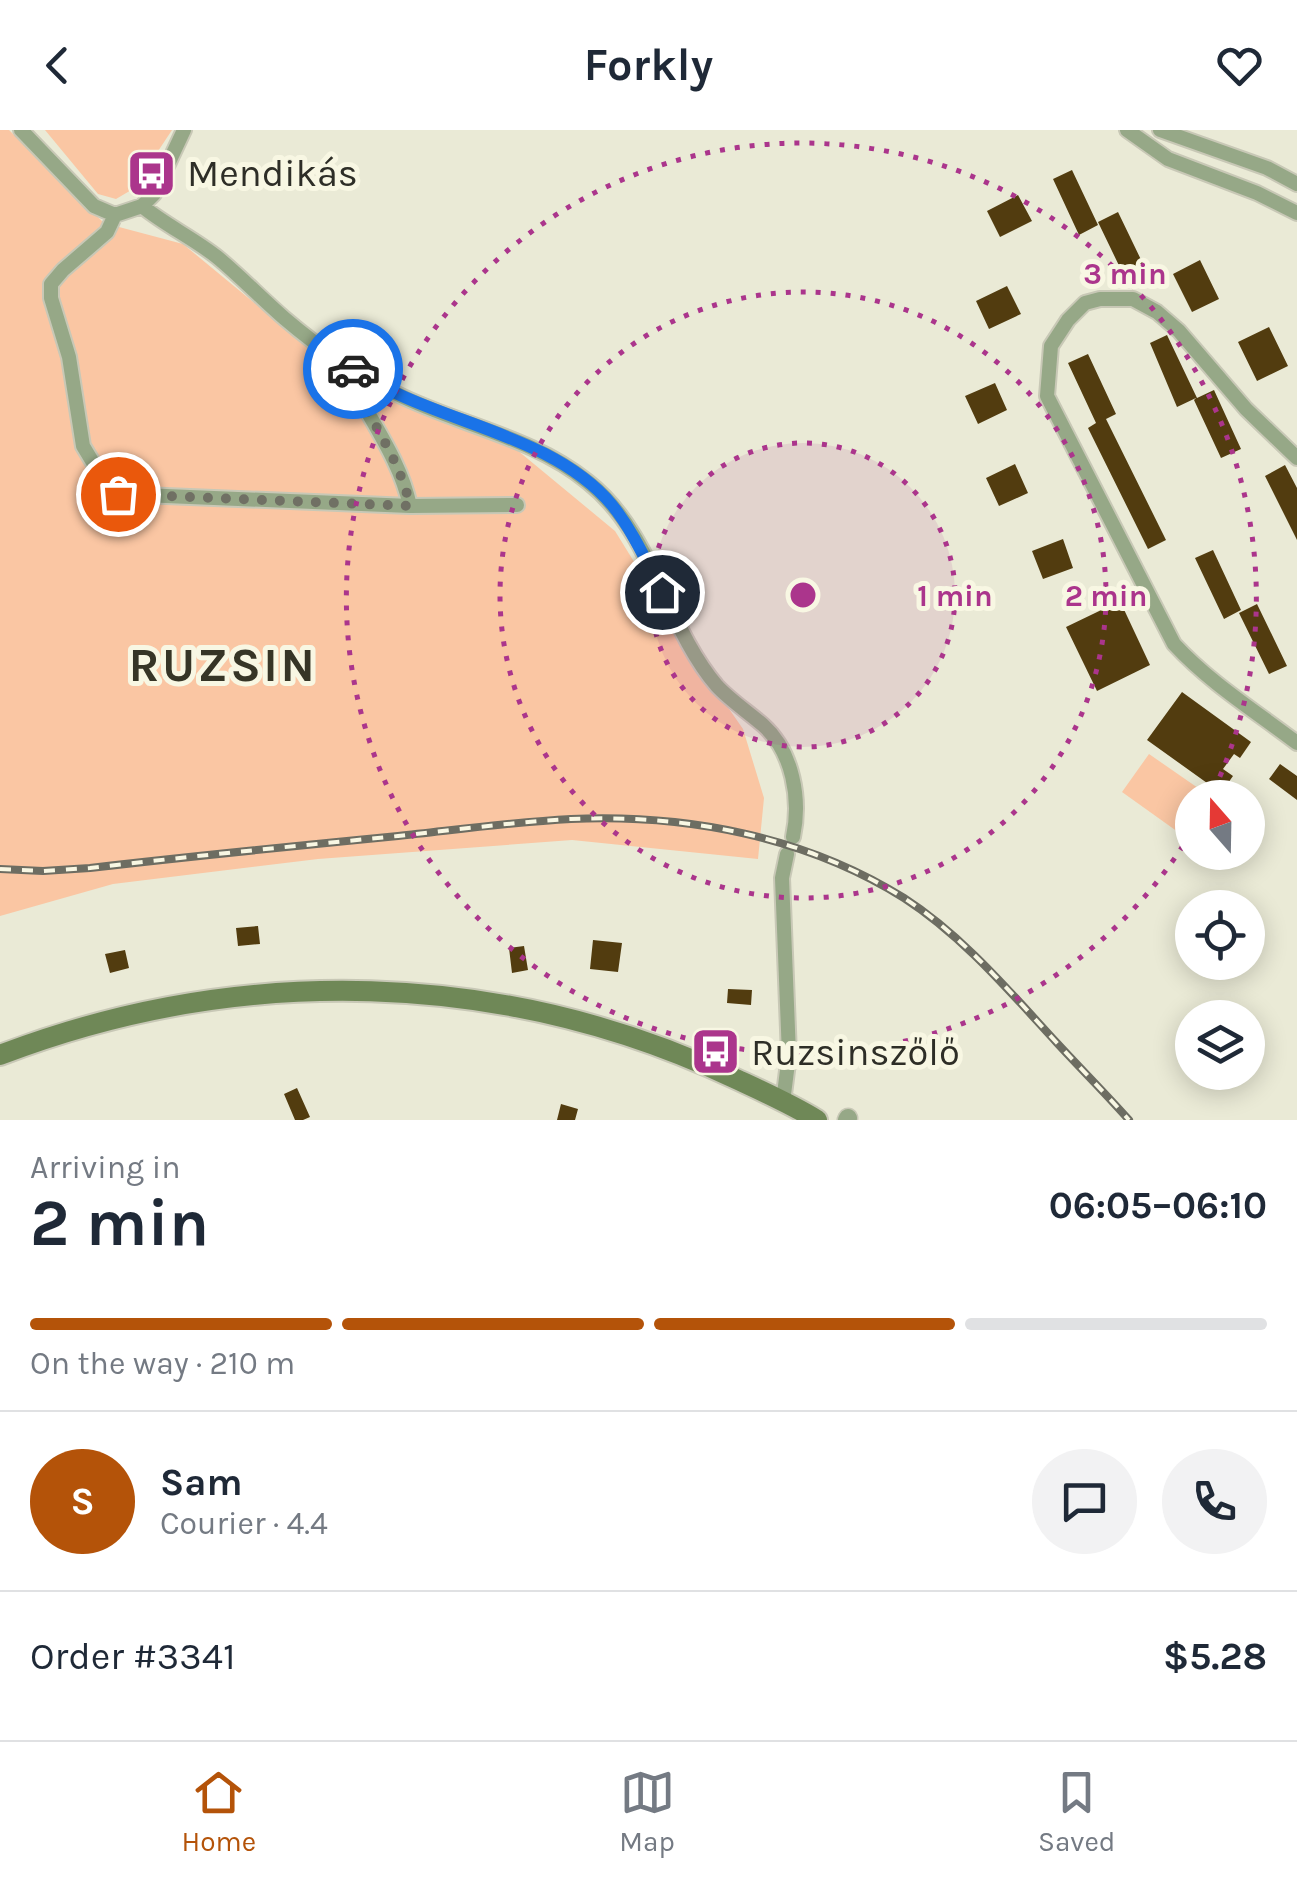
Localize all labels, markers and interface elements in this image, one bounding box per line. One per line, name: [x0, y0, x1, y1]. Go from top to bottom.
icon: back: [30, 38, 85, 93]
icon: heart: [1212, 38, 1267, 93]
text: Forkly: [584, 39, 713, 91]
bus stop icon: Mendikás: [126, 147, 178, 199]
place label: Mendikás: [187, 151, 358, 196]
text: 3 min: [1083, 256, 1167, 292]
courier: [303, 319, 403, 419]
icon: car: [326, 342, 381, 397]
pin: [76, 452, 161, 537]
icon: bag: [91, 467, 146, 522]
pin: [620, 550, 705, 635]
icon: home: [635, 565, 690, 620]
centre of rings: [785, 577, 821, 613]
text: 1 min: [917, 578, 993, 614]
text: 2 min: [1065, 578, 1147, 614]
district label: RUZSIN: [129, 637, 317, 693]
north arrow: [1175, 780, 1265, 870]
map controls: [1175, 780, 1265, 1090]
button: locate: [1175, 890, 1265, 980]
button: layers: [1175, 1000, 1265, 1090]
bus stop icon: Ruzsinszőlő: [690, 1026, 742, 1078]
place label: Ruzsinszőlő: [751, 1030, 960, 1075]
text: Arriving in: [30, 1149, 181, 1186]
text: 06:05–06:10: [1049, 1183, 1267, 1228]
text: 2 min: [30, 1185, 209, 1261]
text: On the way · 210 m: [30, 1345, 295, 1382]
button: chat: [1032, 1449, 1137, 1554]
button: phone: [1162, 1449, 1267, 1554]
text: Sam: [160, 1460, 243, 1505]
text: S: [70, 1479, 95, 1524]
text: Courier · 4.4: [160, 1505, 328, 1542]
text: Order #3341: [30, 1634, 236, 1679]
text: $5.28: [1163, 1634, 1267, 1679]
tab: Home: [182, 1765, 256, 1858]
tab: Map: [619, 1765, 675, 1858]
tab: Saved: [1038, 1765, 1115, 1858]

